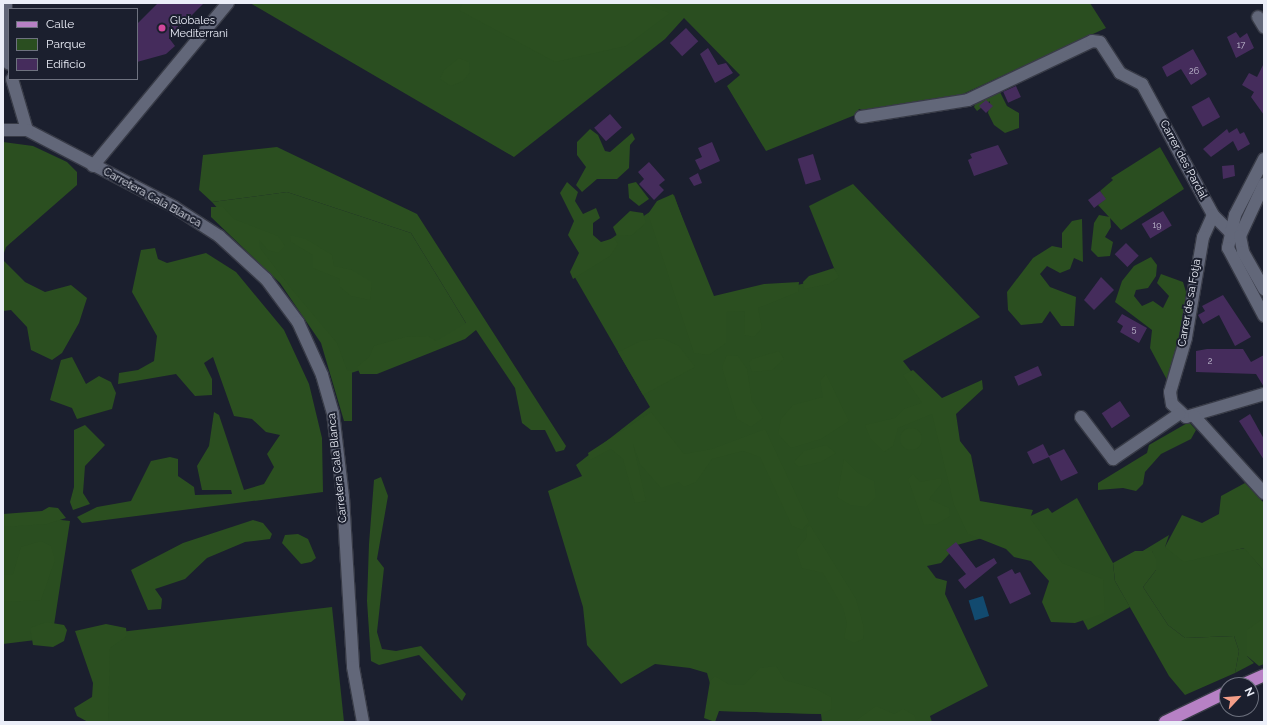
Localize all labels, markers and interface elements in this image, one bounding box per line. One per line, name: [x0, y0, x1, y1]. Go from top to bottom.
legend: [8, 8, 138, 80]
place label: Globales Mediterrani: [170, 15, 228, 41]
text: Calle: [46, 17, 74, 31]
marker: Globales Mediterrani: [157, 23, 167, 33]
text: Parque: [46, 37, 86, 51]
house number: 17: [1237, 40, 1245, 50]
text: Edificio: [46, 57, 86, 71]
house number: 26: [1189, 66, 1199, 76]
street label: Carrer des Pardal: [1157, 118, 1209, 202]
street label: Carretera Cala Blanca: [101, 165, 203, 231]
house number: 19: [1152, 220, 1162, 230]
street label: Carrer de sa Fotja: [1176, 258, 1204, 348]
house number: 5: [1132, 324, 1136, 334]
house number: 2: [1208, 356, 1212, 366]
street label: Carretera Cala Blanca: [326, 412, 350, 524]
north arrow: [1219, 677, 1259, 717]
text: N: [1242, 685, 1257, 699]

